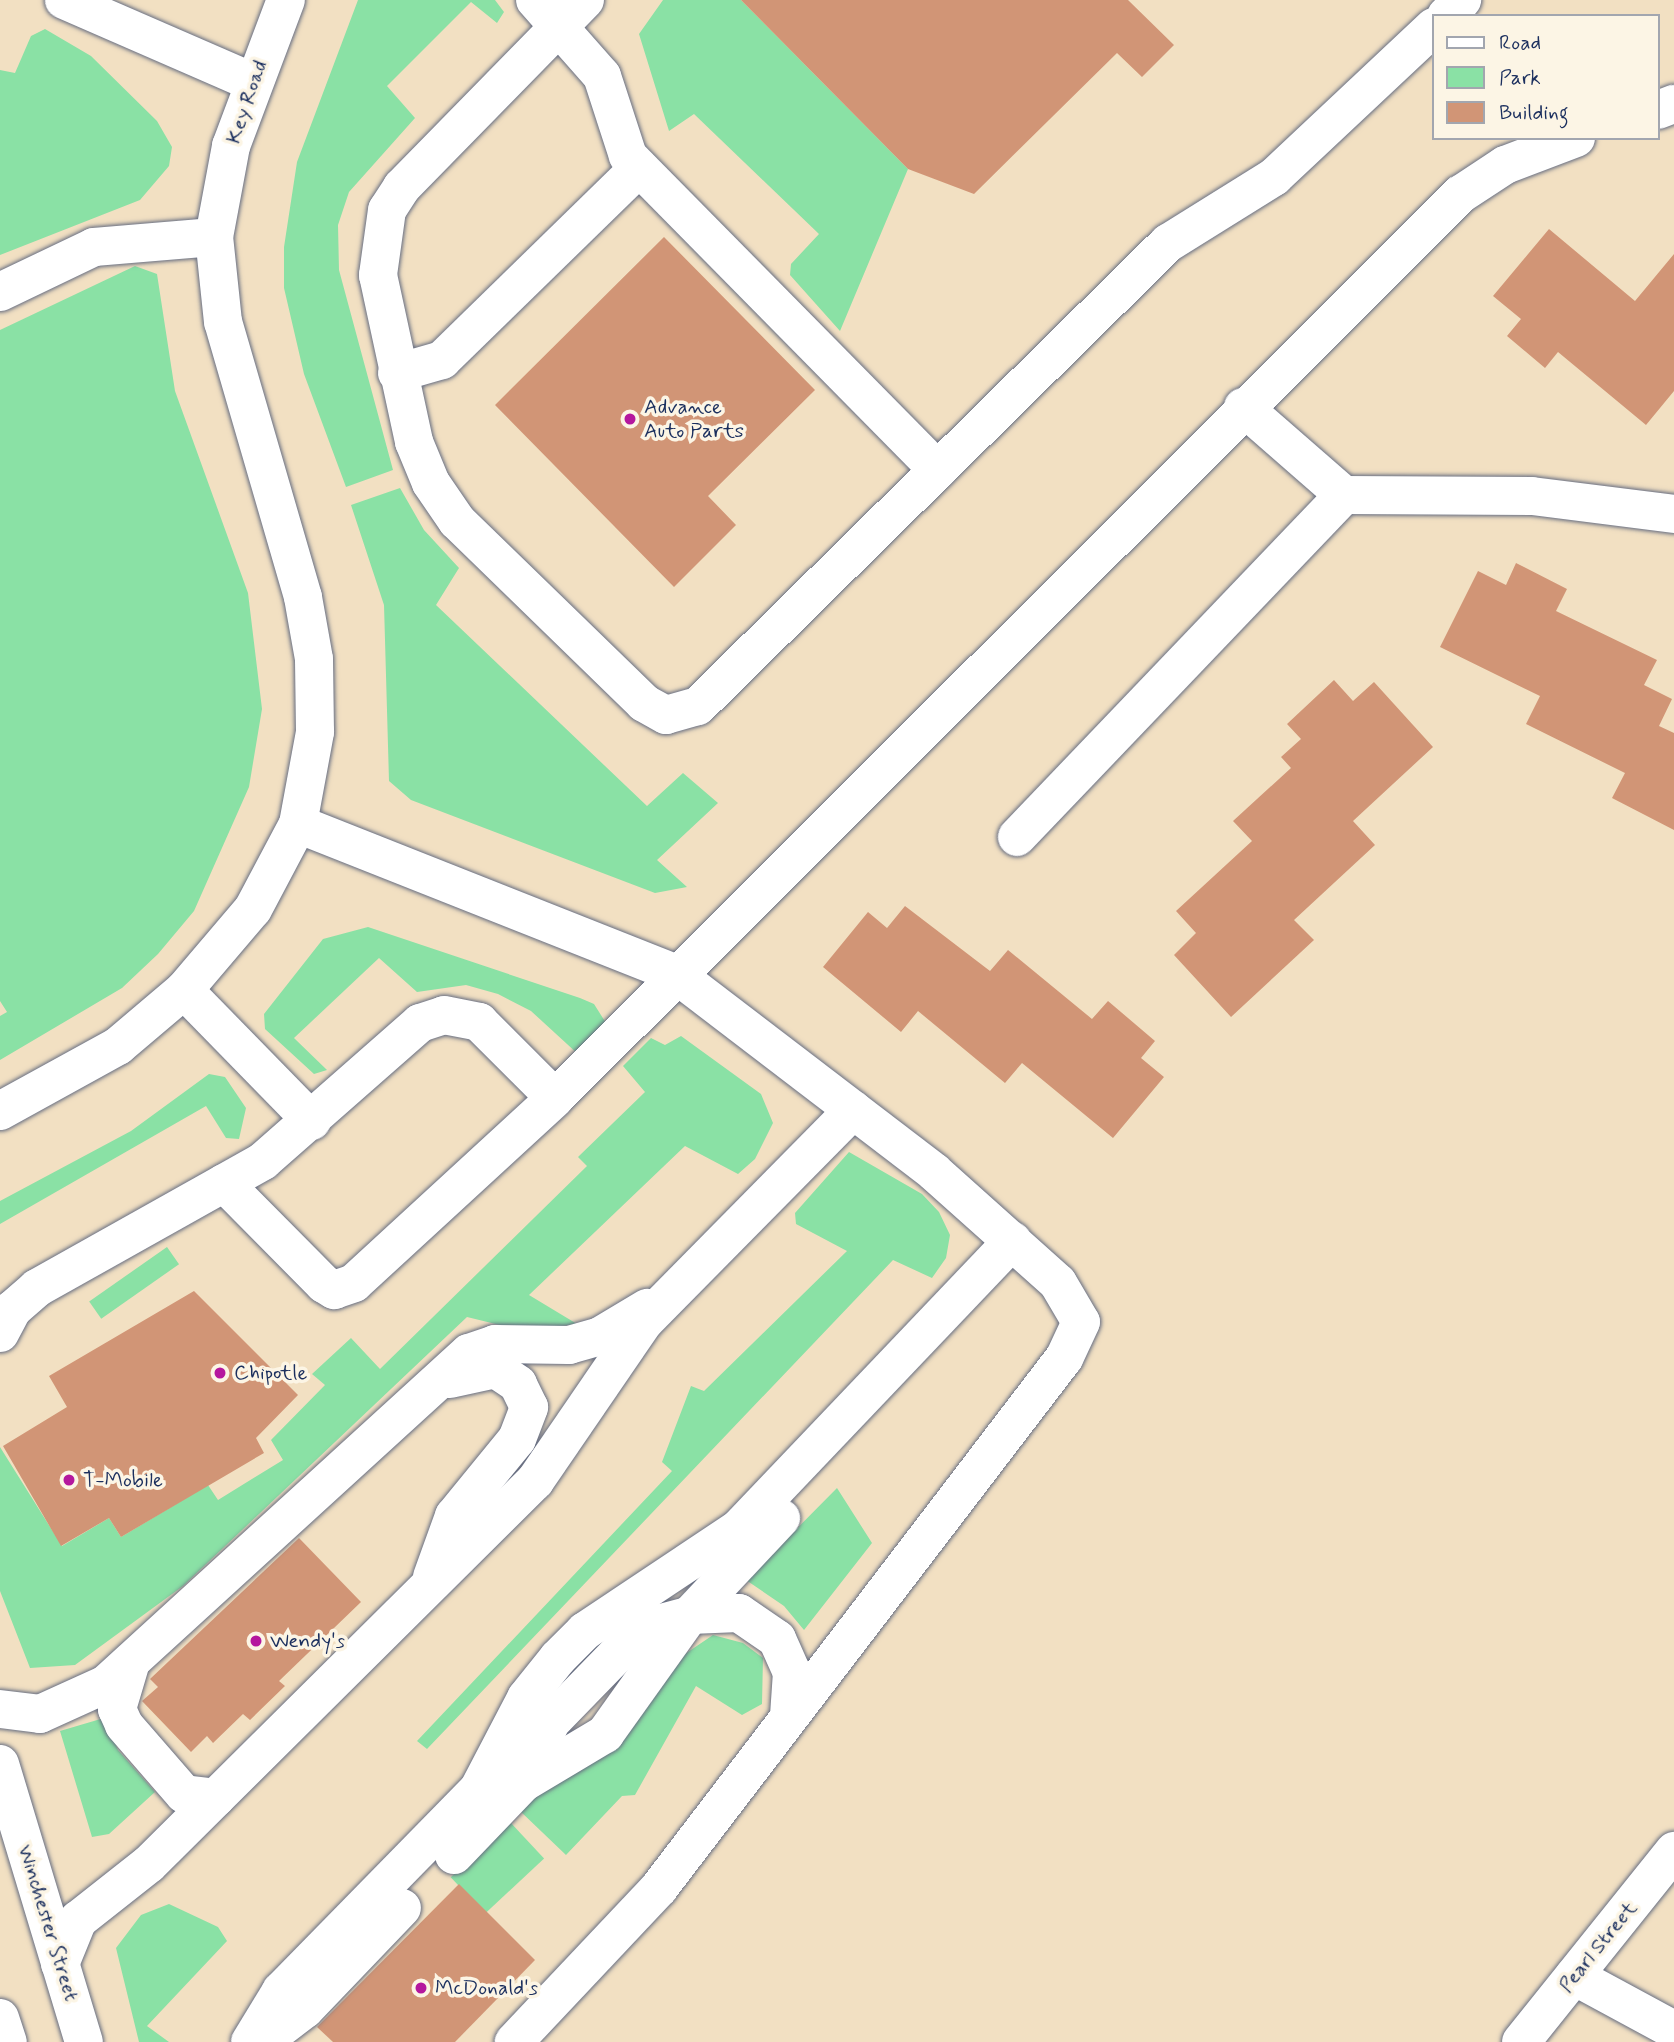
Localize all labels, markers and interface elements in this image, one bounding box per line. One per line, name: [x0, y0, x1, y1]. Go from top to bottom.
legend: [1432, 14, 1660, 140]
text: Road: [1499, 29, 1541, 57]
street label: Key Road: [221, 58, 273, 146]
text: Park: [1499, 64, 1541, 92]
text: Building: [1499, 99, 1569, 127]
place label: Advance Auto Parts: [644, 394, 740, 444]
marker: Advance Auto Parts: [622, 411, 638, 427]
place label: Chipotle: [234, 1360, 307, 1386]
marker: Chipotle: [212, 1365, 228, 1381]
place label: T-Mobile: [83, 1467, 163, 1493]
marker: T-Mobile: [61, 1472, 77, 1488]
place label: Wendy's: [270, 1628, 345, 1654]
marker: Wendy's: [248, 1633, 264, 1649]
street label: Winchester Street: [12, 1840, 84, 2006]
street label: Pearl Street: [1554, 1896, 1642, 1998]
place label: McDonald's: [435, 1975, 538, 2001]
marker: McDonald's: [413, 1980, 429, 1996]

